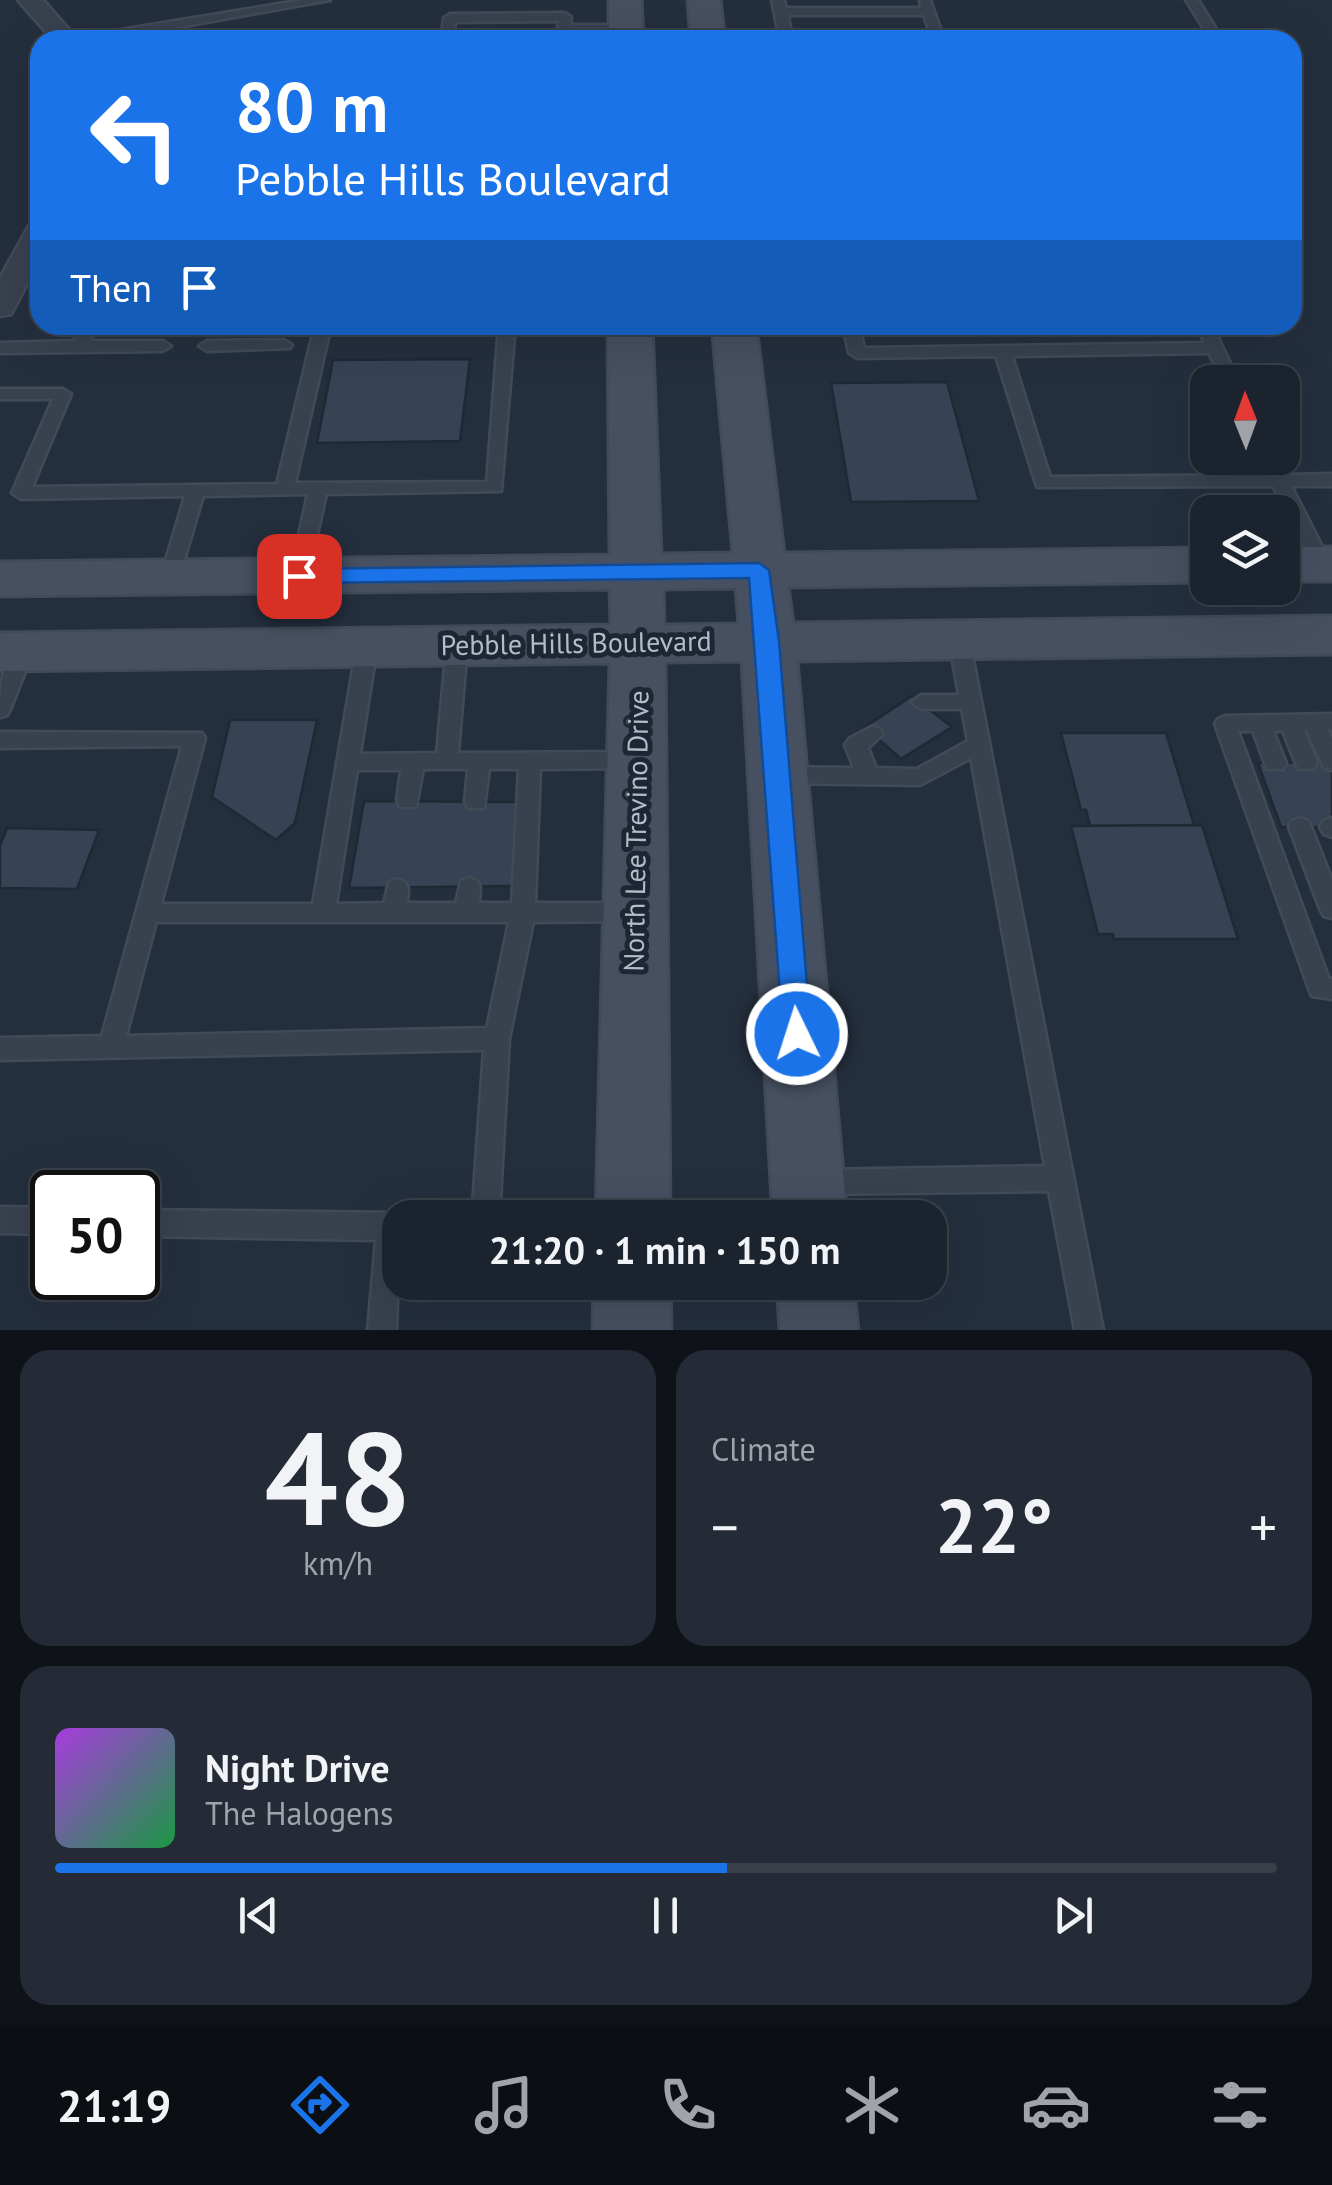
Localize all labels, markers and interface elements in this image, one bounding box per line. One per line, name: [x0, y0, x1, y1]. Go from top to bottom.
text: 80 m: [235, 61, 388, 151]
icon: left: [70, 70, 200, 200]
text: Pebble Hills Boulevard: [235, 149, 671, 207]
icon: arrive: [172, 260, 227, 315]
text: Then: [70, 263, 152, 312]
north arrow: [1190, 365, 1300, 475]
map controls: [1190, 365, 1300, 605]
button: layers: [1190, 495, 1300, 605]
pin: [257, 534, 342, 619]
icon: arrive: [272, 549, 327, 604]
street label: Pebble Hills Boulevard: [440, 622, 712, 663]
street label: North Lee Trevino Drive: [615, 690, 656, 972]
position arrow: [745, 982, 849, 1086]
speed limit sign: 50: [30, 1170, 160, 1300]
text: 21:20 · 1 min · 150 m: [489, 1225, 840, 1274]
text: 48: [264, 1393, 412, 1561]
text: Climate: [711, 1428, 816, 1470]
text: 22°: [935, 1477, 1053, 1574]
text: −: [711, 1491, 739, 1562]
text: +: [1249, 1491, 1277, 1562]
text: km/h: [303, 1542, 373, 1584]
text: Night Drive: [205, 1743, 389, 1792]
text: The Halogens: [205, 1792, 393, 1834]
icon: previous: [231, 1888, 286, 1943]
icon: pause: [638, 1888, 693, 1943]
icon: next: [1046, 1888, 1101, 1943]
icon: directions: [285, 2070, 355, 2140]
icon: music: [469, 2070, 539, 2140]
icon: phone: [653, 2070, 723, 2140]
icon: climate: [837, 2070, 907, 2140]
icon: car: [1021, 2070, 1091, 2140]
icon: filters: [1205, 2070, 1275, 2140]
text: 21:19: [57, 2076, 171, 2134]

